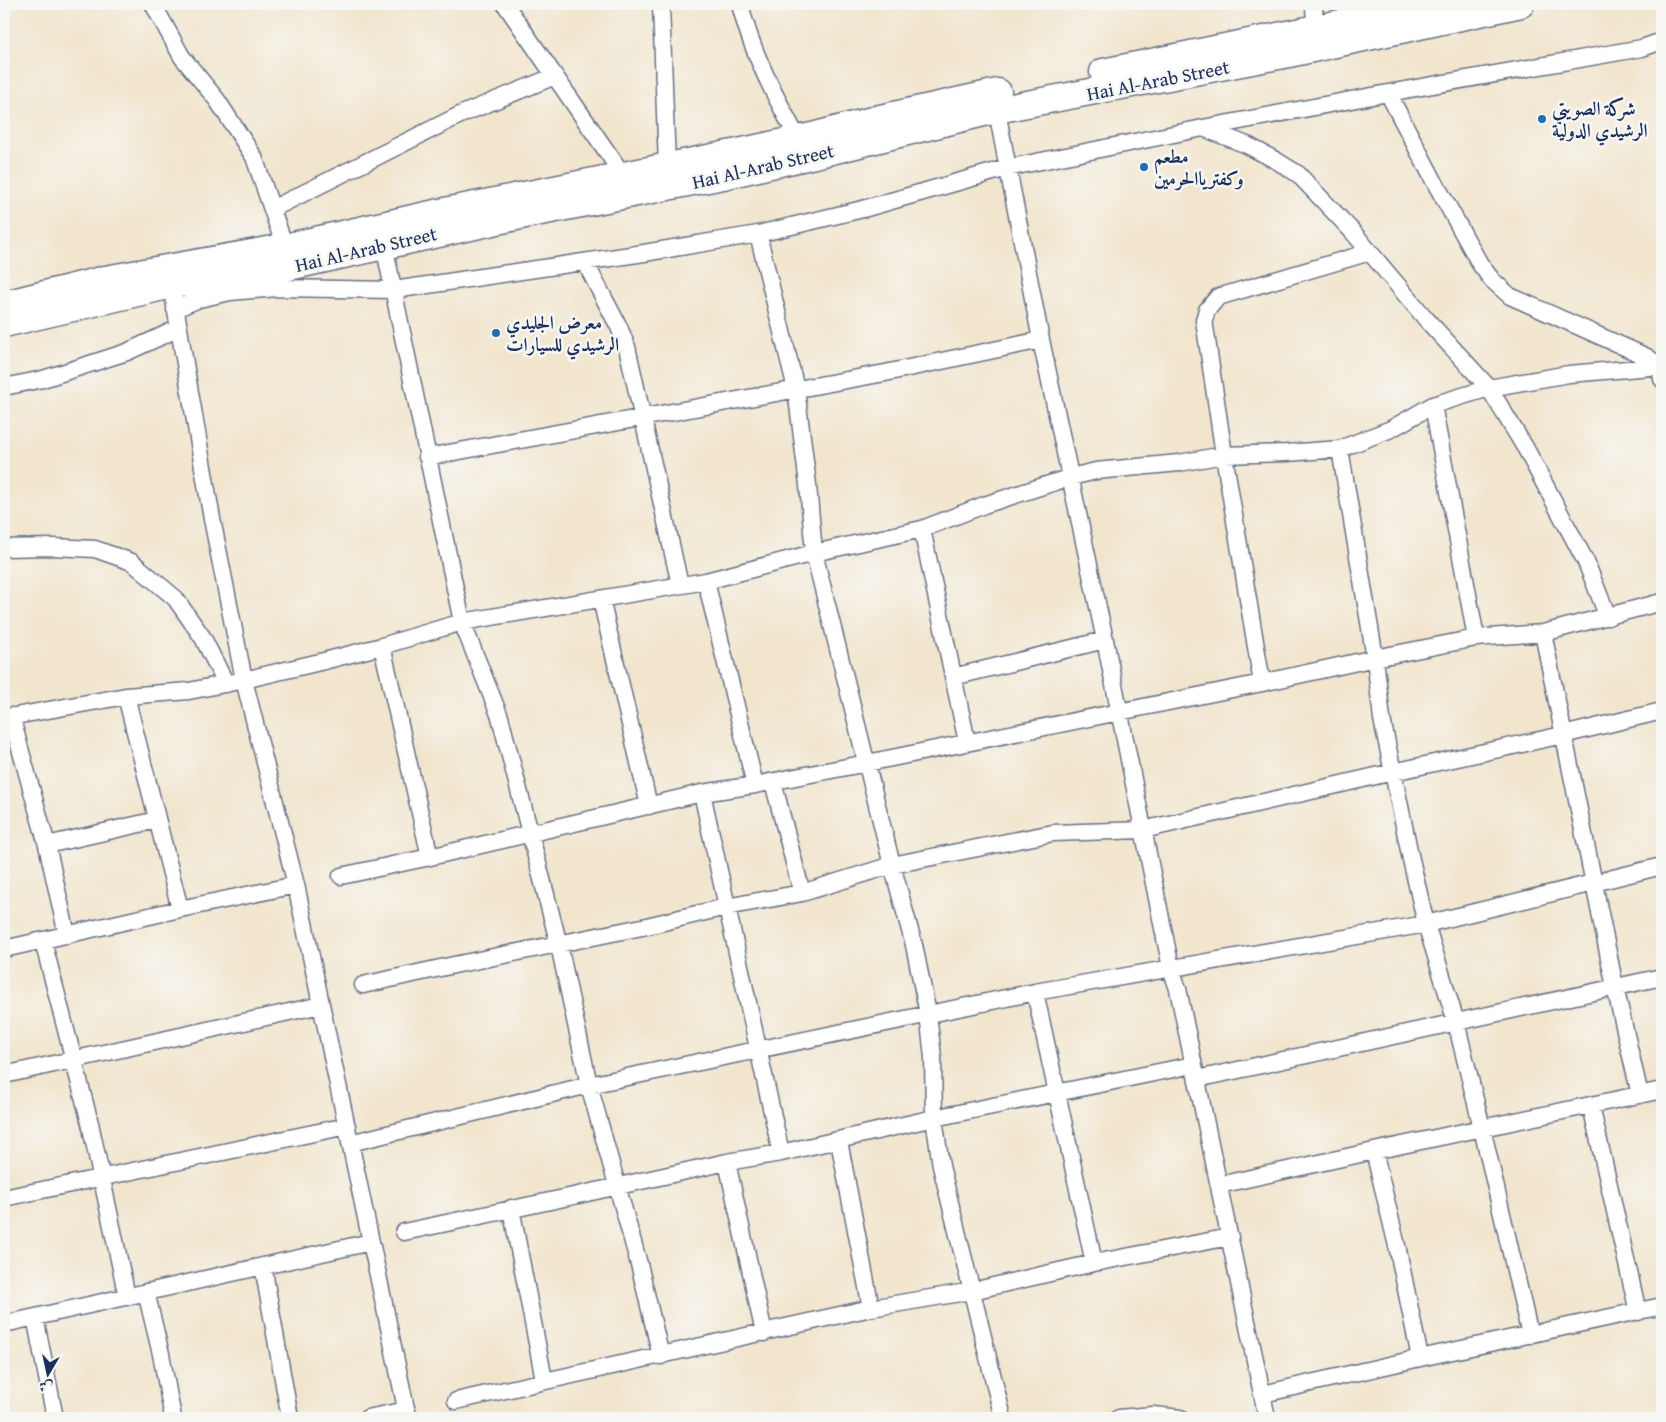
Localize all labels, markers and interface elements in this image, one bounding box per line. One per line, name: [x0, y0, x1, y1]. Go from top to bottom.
street label: Hai Al-Arab Street: [1084, 52, 1232, 108]
place label: شركة الصويتي الرشيدي الدولية: [1552, 94, 1648, 146]
marker: شركة الصويتي الرشيدي الدولية: [1536, 113, 1548, 125]
street label: Hai Al-Arab Street: [689, 136, 837, 196]
place label: مطعم وكفترياالحرمين: [1154, 142, 1244, 192]
marker: مطعم وكفترياالحرمين: [1138, 161, 1150, 173]
street label: Hai Al-Arab Street: [292, 219, 440, 279]
place label: معرض الجليدي الرشيدي للسيارات: [506, 308, 619, 360]
marker: معرض الجليدي الرشيدي للسيارات: [490, 327, 502, 339]
north arrow: [22, 1350, 72, 1400]
text: ش: [37, 1376, 54, 1398]

